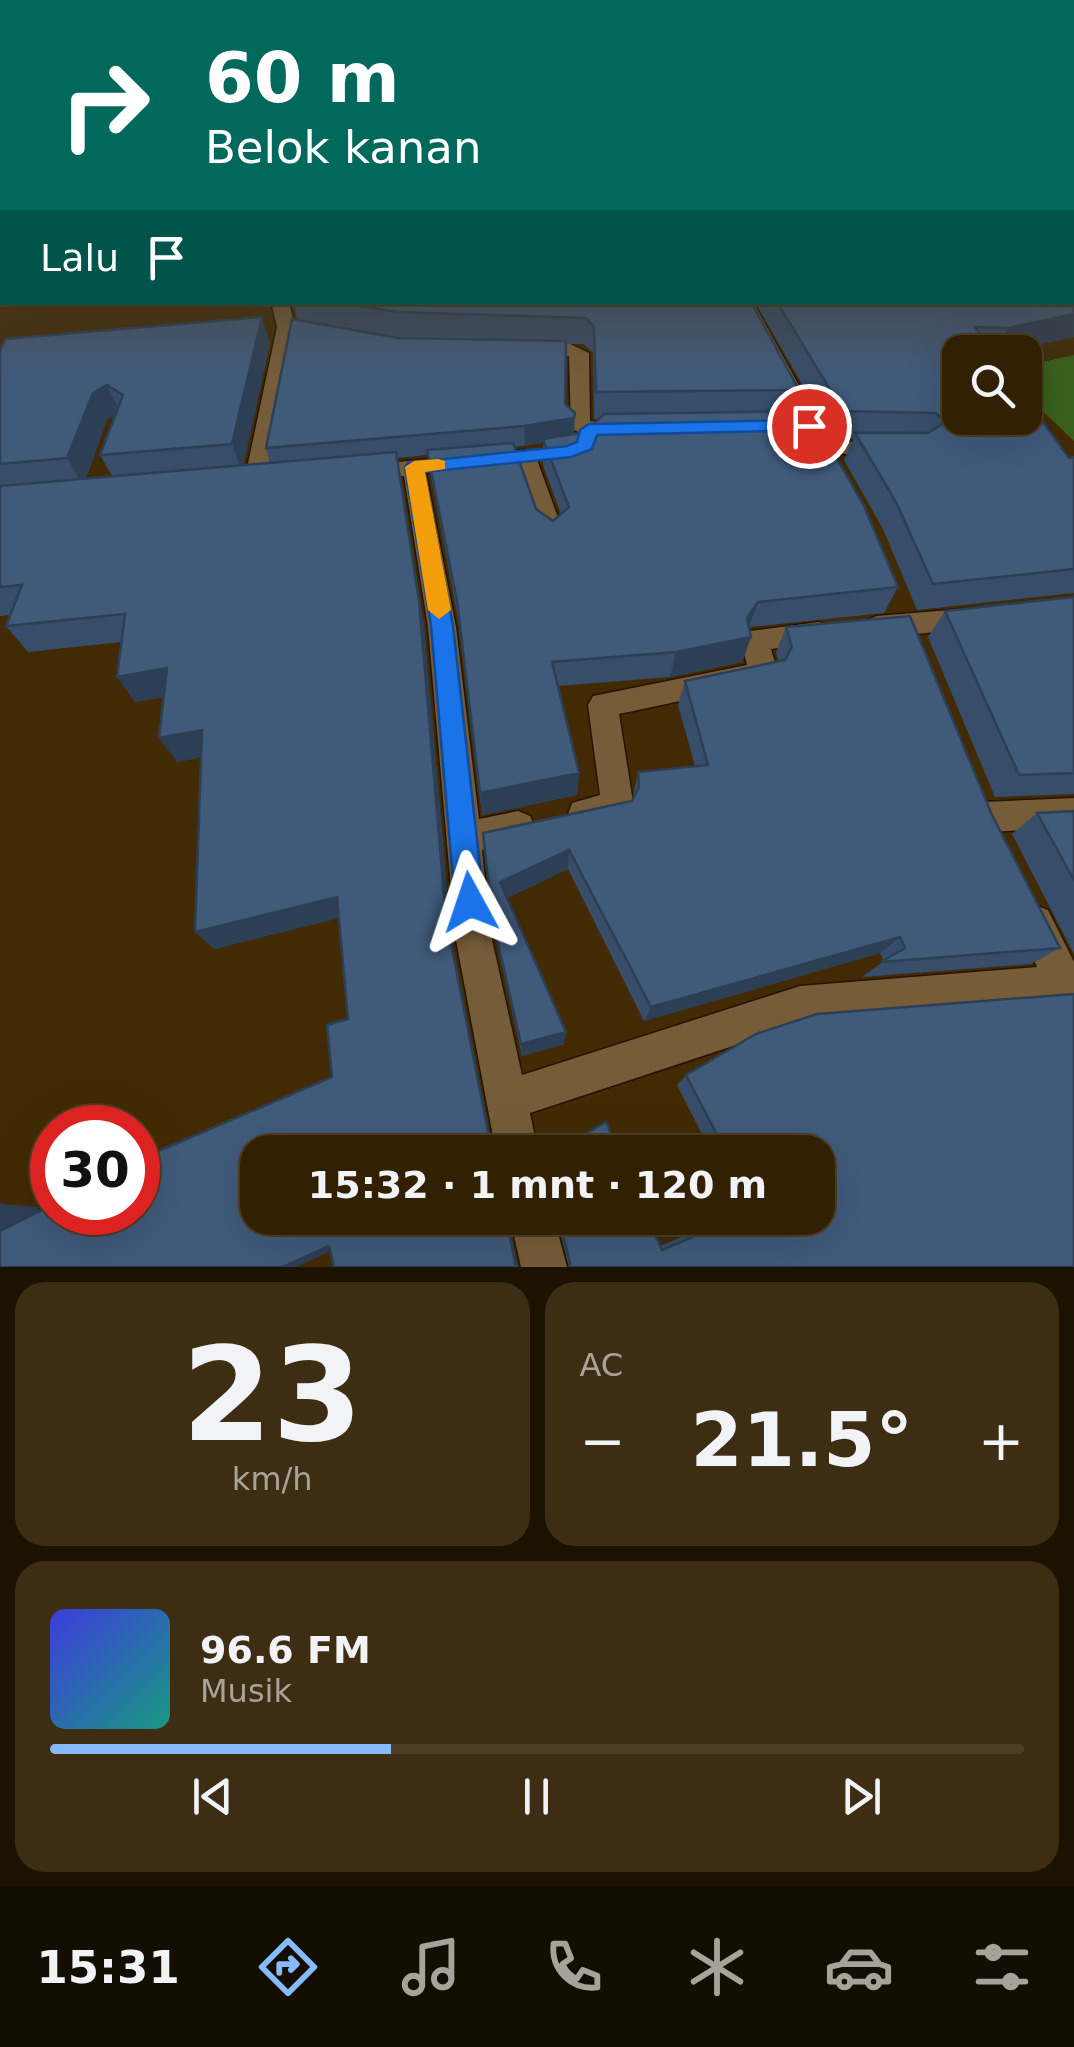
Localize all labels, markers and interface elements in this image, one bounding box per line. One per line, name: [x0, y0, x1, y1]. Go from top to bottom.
text: 60 m: [205, 37, 400, 119]
icon: right: [40, 40, 170, 170]
text: Belok kanan: [205, 121, 481, 174]
icon: arrive: [139, 230, 194, 285]
text: Lalu: [40, 236, 119, 280]
map controls: [942, 335, 1042, 435]
button: search: [942, 335, 1042, 435]
pin: [767, 384, 852, 469]
icon: arrive: [782, 399, 837, 454]
position arrow: [418, 850, 522, 954]
speed limit sign: 30: [30, 1105, 160, 1235]
text: 15:32 · 1 mnt · 120 m: [308, 1163, 767, 1207]
text: 23: [182, 1319, 363, 1471]
text: AC: [580, 1346, 623, 1384]
text: 21.5°: [690, 1396, 913, 1484]
text: −: [580, 1409, 626, 1473]
text: +: [978, 1409, 1024, 1473]
text: km/h: [232, 1460, 313, 1498]
text: 96.6 FM: [200, 1628, 371, 1672]
text: Musik: [200, 1672, 292, 1710]
icon: previous: [185, 1769, 240, 1824]
icon: pause: [509, 1769, 564, 1824]
icon: next: [834, 1769, 889, 1824]
icon: directions: [253, 1932, 323, 2002]
icon: music: [396, 1932, 466, 2002]
icon: phone: [539, 1932, 609, 2002]
icon: climate: [682, 1932, 752, 2002]
icon: car: [824, 1932, 894, 2002]
icon: filters: [967, 1932, 1037, 2002]
text: 15:31: [36, 1941, 180, 1994]

